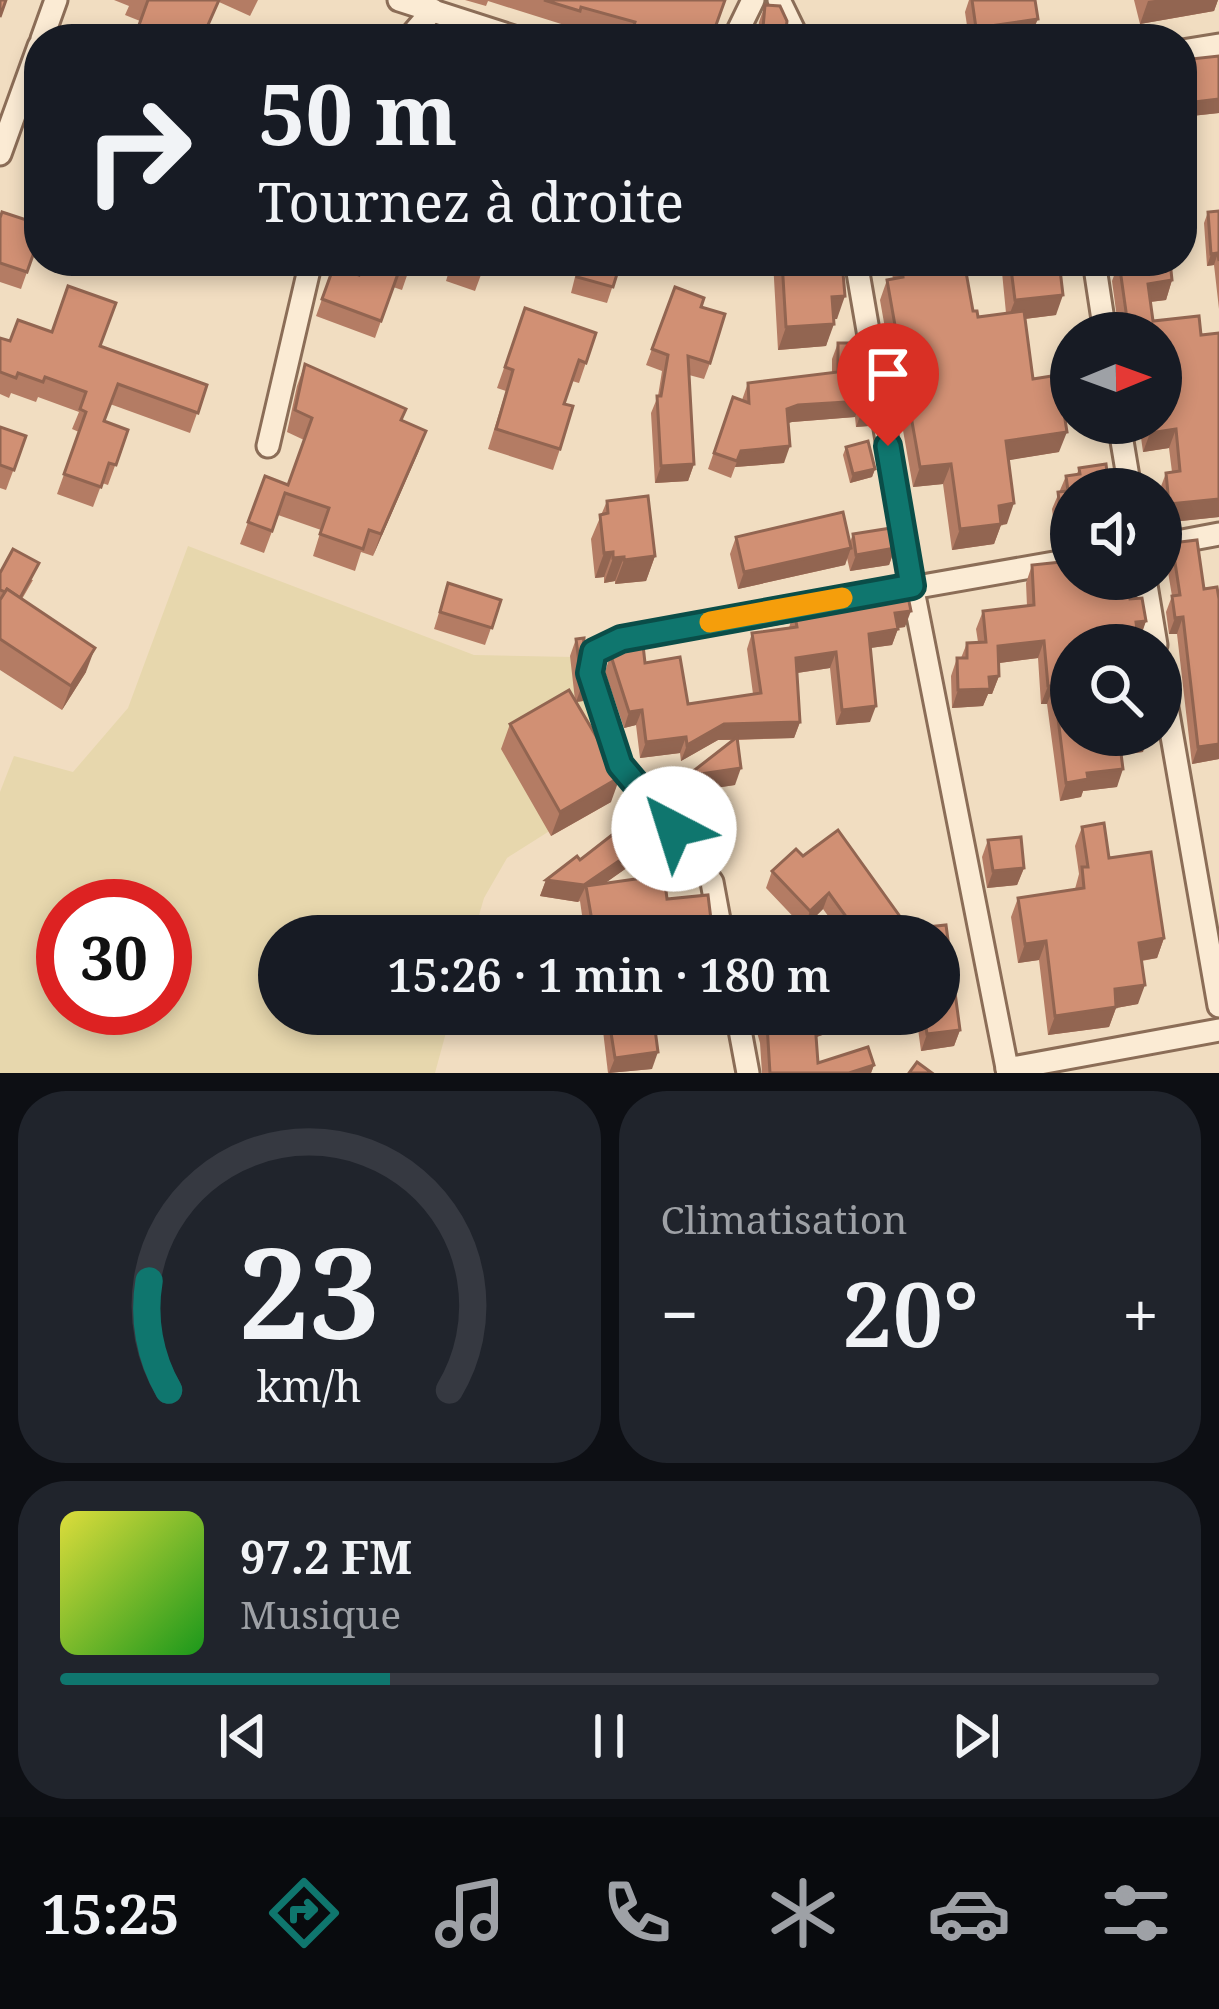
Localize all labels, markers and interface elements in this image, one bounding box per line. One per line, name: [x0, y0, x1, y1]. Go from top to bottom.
text: 50 m: [258, 55, 458, 170]
icon: right: [60, 72, 216, 228]
text: Tournez à droite: [258, 164, 684, 238]
north arrow: [1050, 312, 1182, 444]
map controls: [1050, 312, 1182, 756]
pin: [837, 323, 939, 446]
icon: arrive: [855, 341, 921, 407]
button: sound: [1050, 468, 1182, 600]
button: search: [1050, 624, 1182, 756]
position arrow: [611, 766, 737, 892]
speed limit sign: 30: [36, 879, 192, 1035]
text: 15:26 · 1 min · 180 m: [387, 944, 831, 1005]
text: Climatisation: [661, 1192, 907, 1245]
text: 23: [239, 1206, 380, 1376]
text: 20°: [842, 1251, 979, 1373]
text: −: [661, 1268, 699, 1358]
text: +: [1122, 1268, 1159, 1358]
text: km/h: [257, 1356, 362, 1415]
text: 97.2 FM: [240, 1526, 412, 1587]
text: Musique: [240, 1587, 401, 1640]
icon: previous: [210, 1703, 276, 1769]
icon: pause: [576, 1703, 642, 1769]
icon: next: [943, 1703, 1009, 1769]
icon: directions: [262, 1871, 346, 1955]
icon: music: [428, 1871, 512, 1955]
icon: phone: [595, 1871, 679, 1955]
icon: climate: [761, 1871, 845, 1955]
icon: car: [927, 1871, 1011, 1955]
icon: filters: [1094, 1871, 1178, 1955]
text: 15:25: [41, 1876, 180, 1950]

